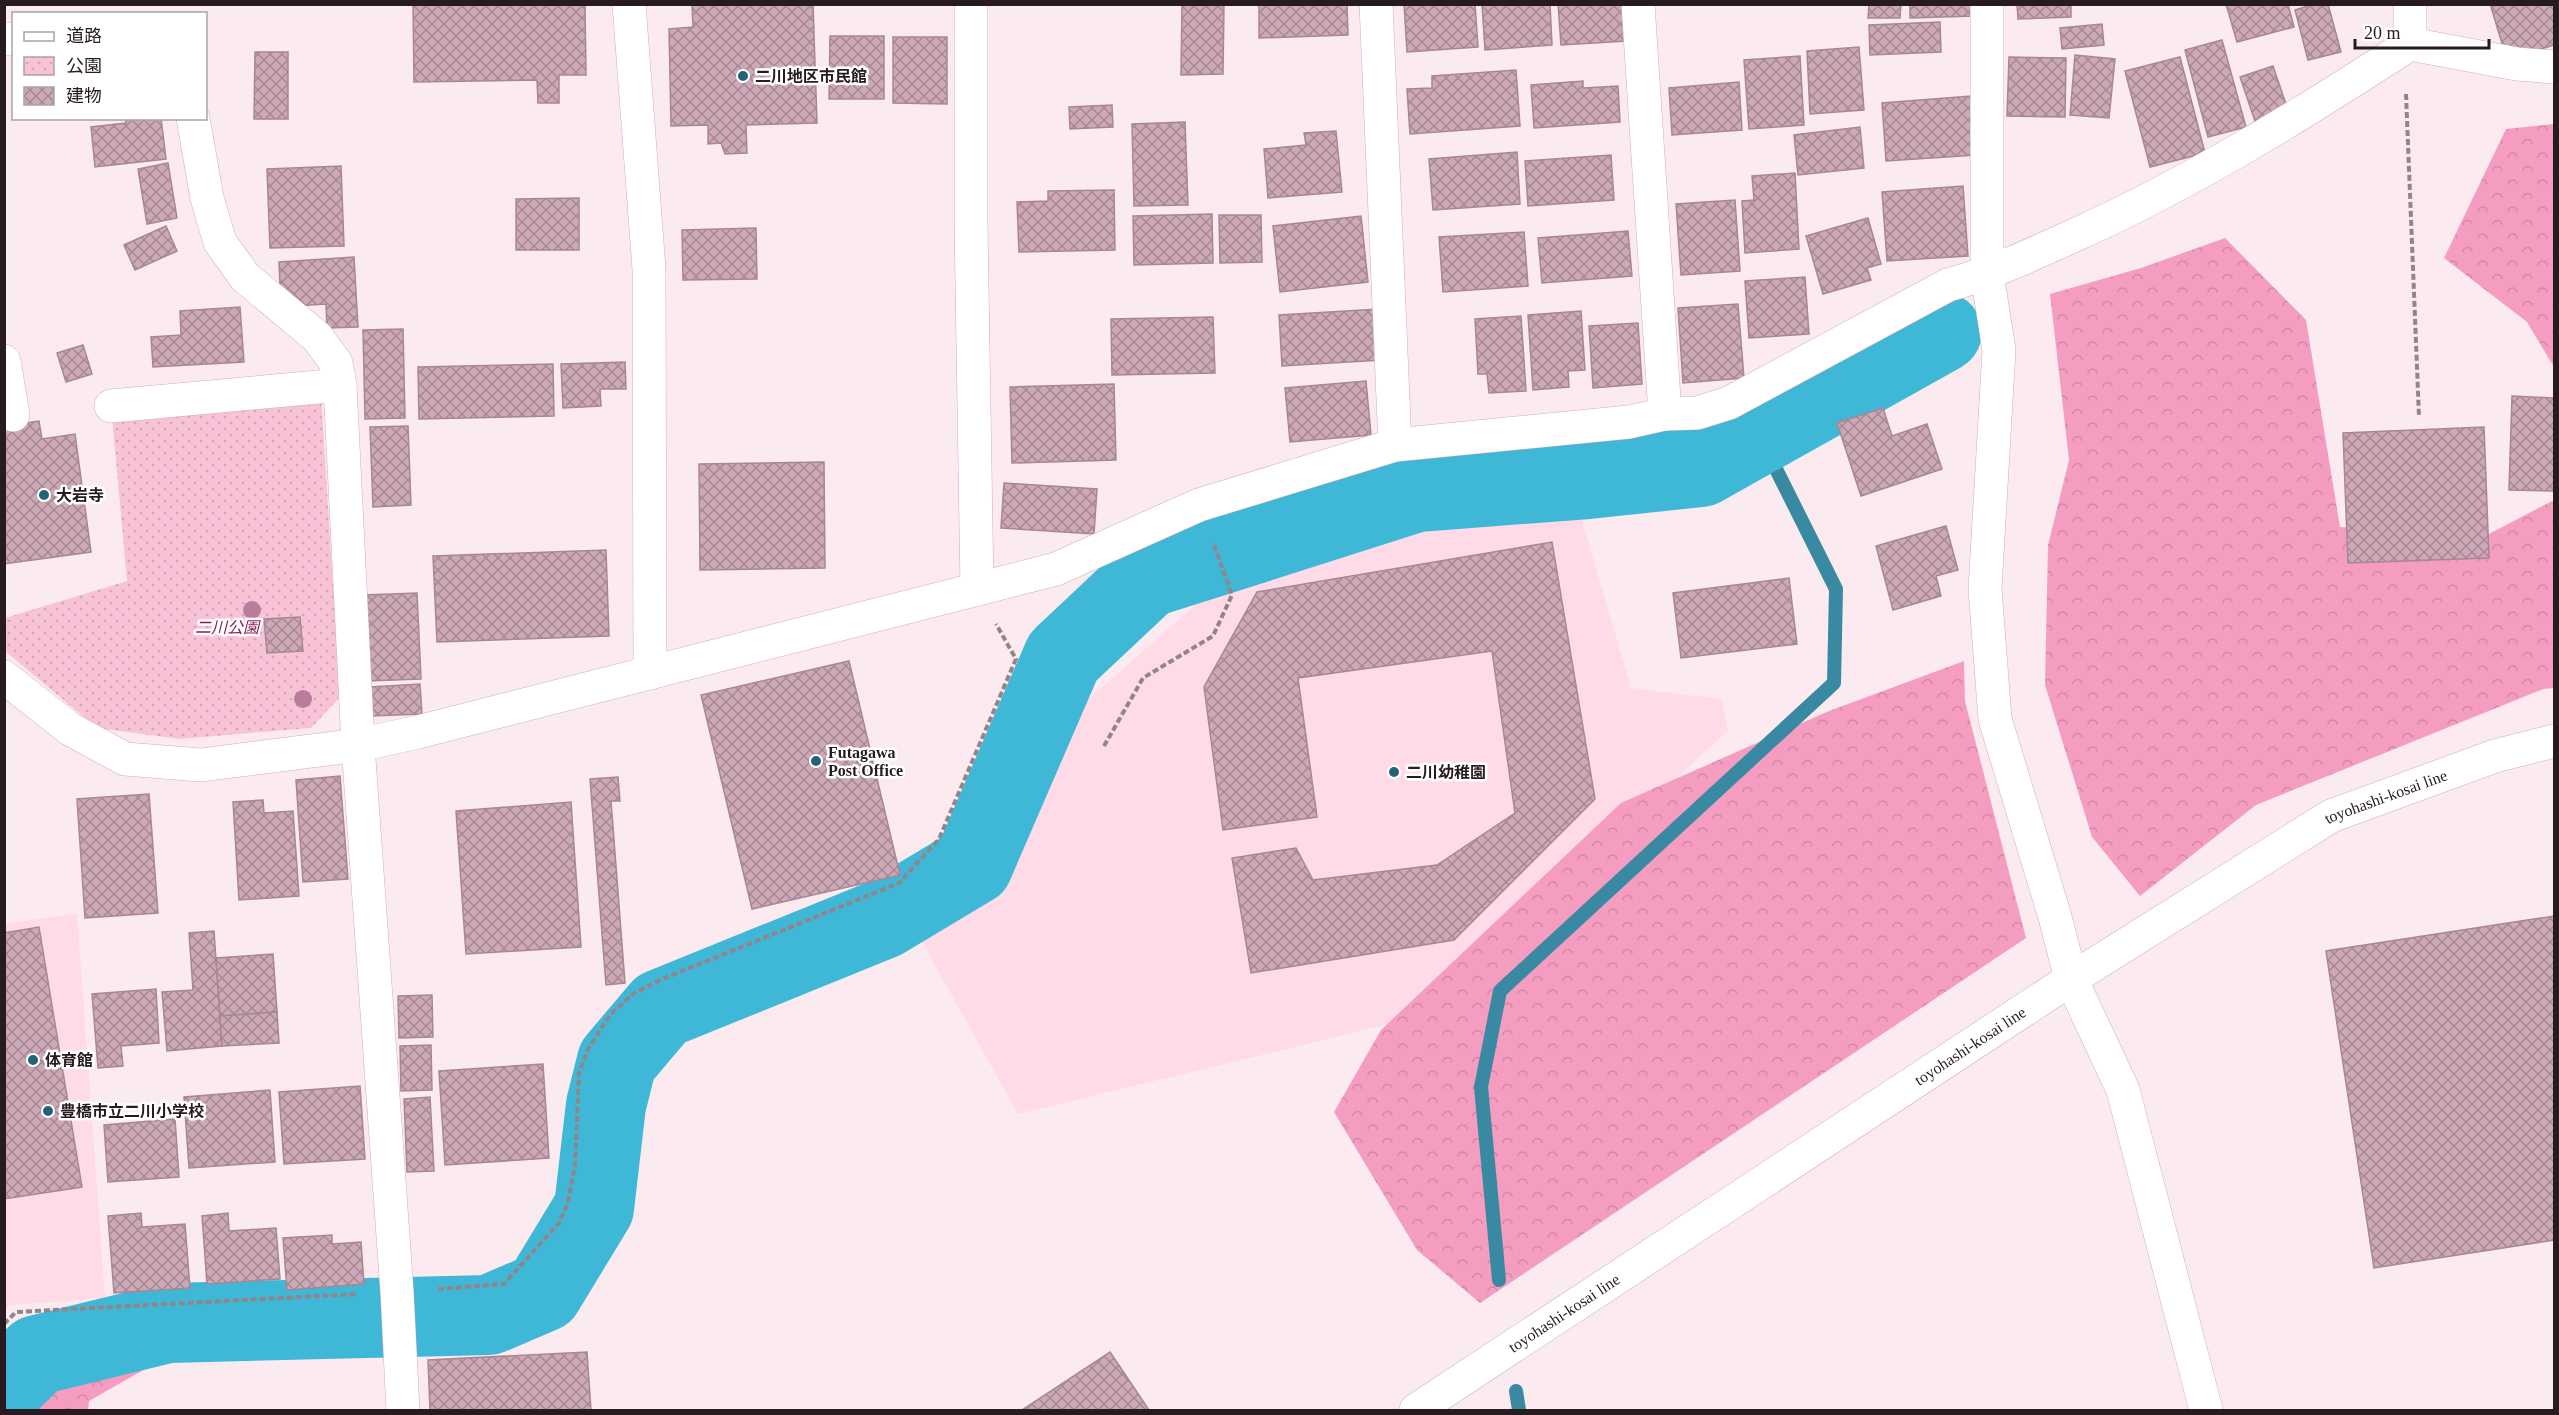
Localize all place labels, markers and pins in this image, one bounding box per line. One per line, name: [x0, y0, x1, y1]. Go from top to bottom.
place label: 二川地区市民館: [755, 68, 867, 85]
marker: 二川地区市民館: [736, 69, 750, 83]
place label: 大岩寺: [56, 487, 104, 504]
marker: 大岩寺: [37, 488, 51, 502]
place label: Futagawa Post Office: [828, 744, 903, 779]
marker: Futagawa Post Office: [809, 754, 823, 768]
place label: 二川幼稚園: [1406, 764, 1486, 781]
marker: 二川幼稚園: [1387, 765, 1401, 779]
place label: 体育館: [45, 1052, 93, 1069]
marker: 体育館: [26, 1053, 40, 1067]
place label: 豊橋市立二川小学校: [60, 1103, 204, 1120]
marker: 豊橋市立二川小学校: [41, 1104, 55, 1118]

